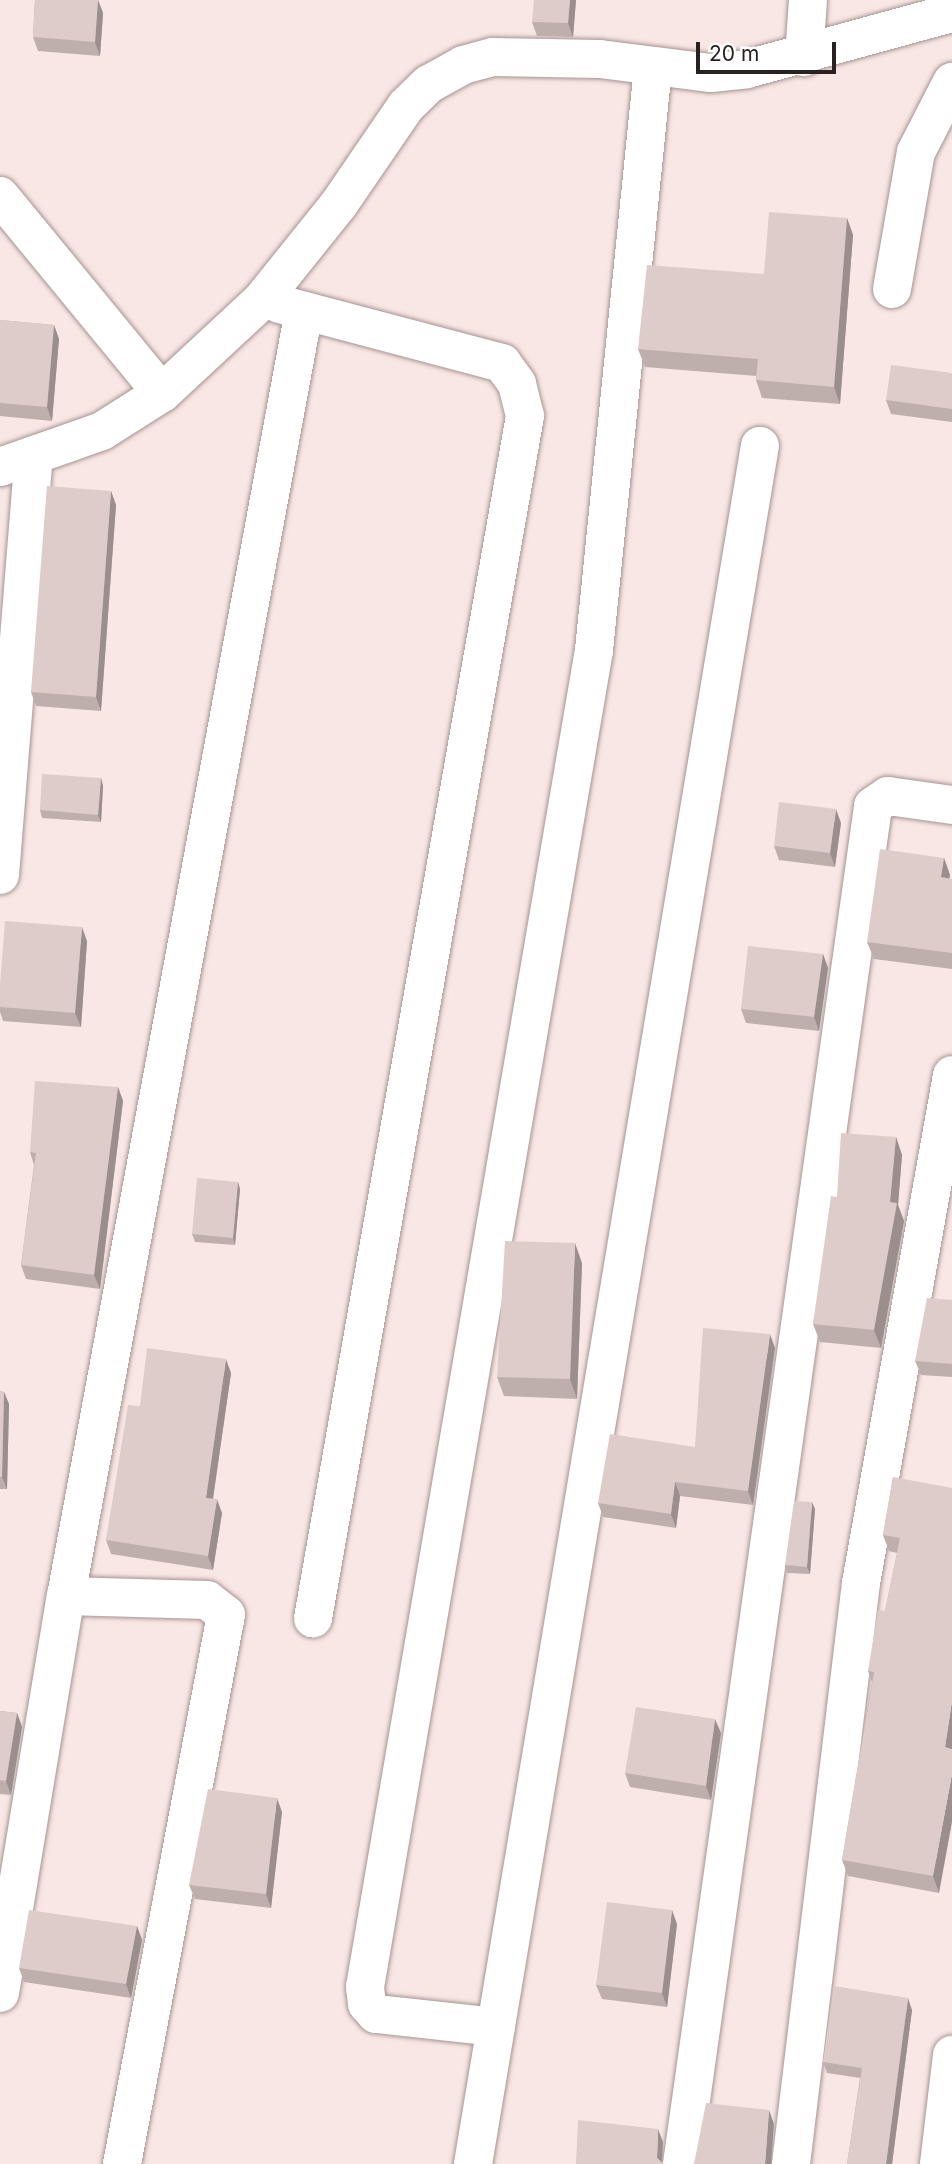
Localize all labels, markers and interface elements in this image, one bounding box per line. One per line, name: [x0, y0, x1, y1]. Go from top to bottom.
scale bar: [700, 28, 840, 72]
text: 20 m: [709, 41, 759, 66]

